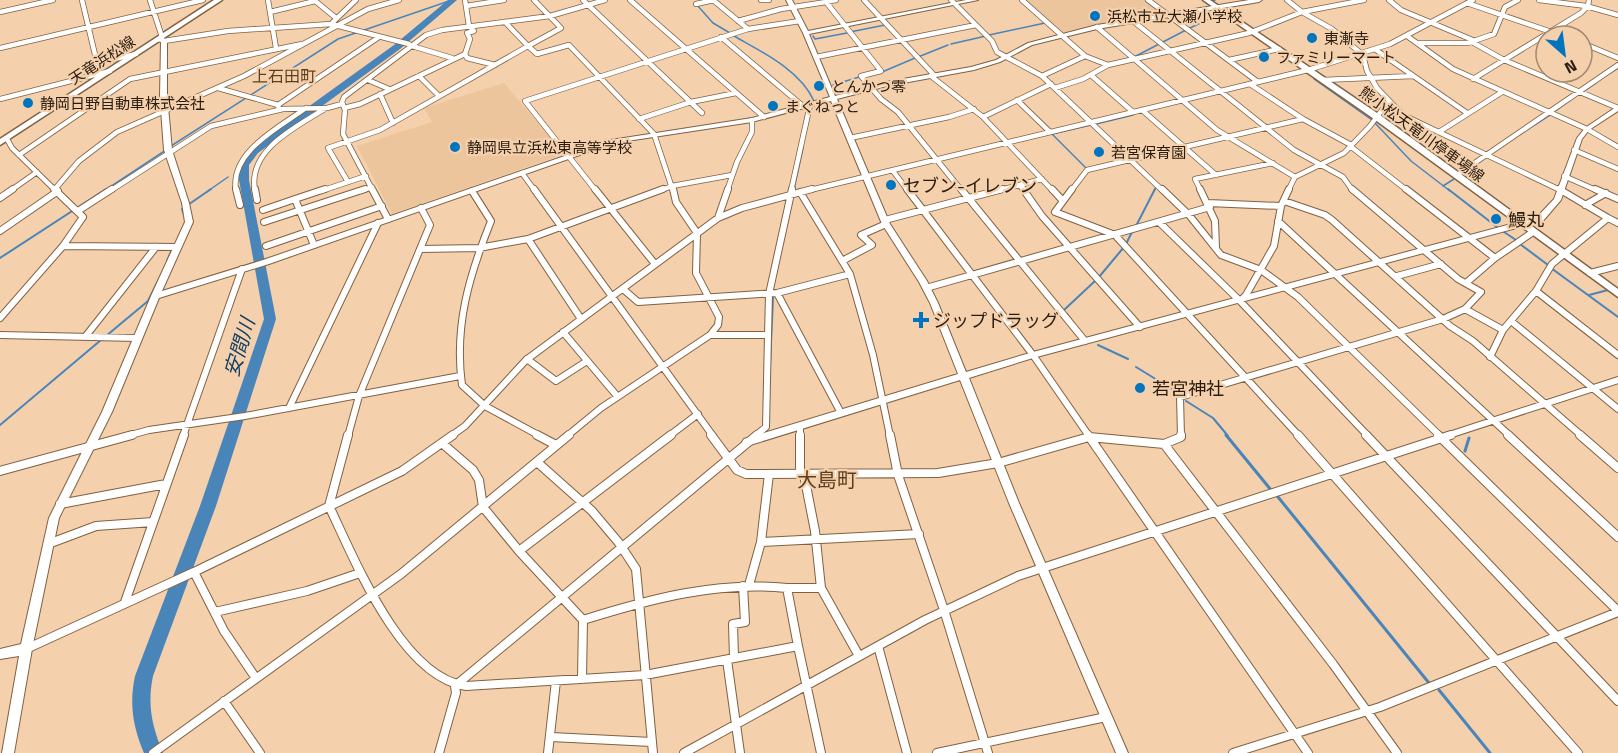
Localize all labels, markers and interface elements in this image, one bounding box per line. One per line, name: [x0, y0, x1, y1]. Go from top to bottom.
place label: 浜松市立大瀬小学校: [1107, 5, 1242, 28]
marker: 浜松市立大瀬小学校: [1088, 9, 1102, 23]
north arrow: [1534, 24, 1594, 84]
place label: 東漸寺: [1324, 27, 1369, 50]
street label: 天竜浜松線: [64, 30, 140, 90]
marker: 東漸寺: [1305, 31, 1319, 45]
place label: ファミリーマート: [1276, 46, 1396, 69]
marker: ファミリーマート: [1257, 50, 1271, 64]
text: N: [1561, 54, 1582, 80]
district label: 上石田町: [252, 64, 316, 88]
place label: とんかつ零: [831, 75, 906, 98]
marker: とんかつ零: [812, 79, 826, 93]
street label: 熊小松天竜川停車場線: [1355, 81, 1489, 187]
place label: 静岡日野自動車株式会社: [40, 92, 205, 115]
place label: まぐねっと: [785, 95, 860, 118]
marker: 静岡日野自動車株式会社: [21, 96, 35, 110]
marker: まぐねっと: [766, 99, 780, 113]
place label: 静岡県立浜松東高等学校: [467, 136, 632, 159]
marker: 静岡県立浜松東高等学校: [448, 140, 462, 154]
place label: 若宮保育園: [1111, 141, 1186, 164]
marker: 若宮保育園: [1092, 145, 1106, 159]
place label: セブン-イレブン: [903, 172, 1037, 199]
marker: セブン-イレブン: [884, 178, 898, 192]
place label: 鰻丸: [1508, 206, 1544, 233]
marker: 鰻丸: [1489, 212, 1503, 226]
place label: ジップドラッグ: [933, 307, 1059, 334]
water label: 安間川: [215, 312, 263, 380]
marker: ジップドラッグ: [914, 313, 928, 327]
place label: 若宮神社: [1152, 375, 1224, 402]
marker: 若宮神社: [1133, 381, 1147, 395]
district label: 大島町: [797, 464, 857, 495]

